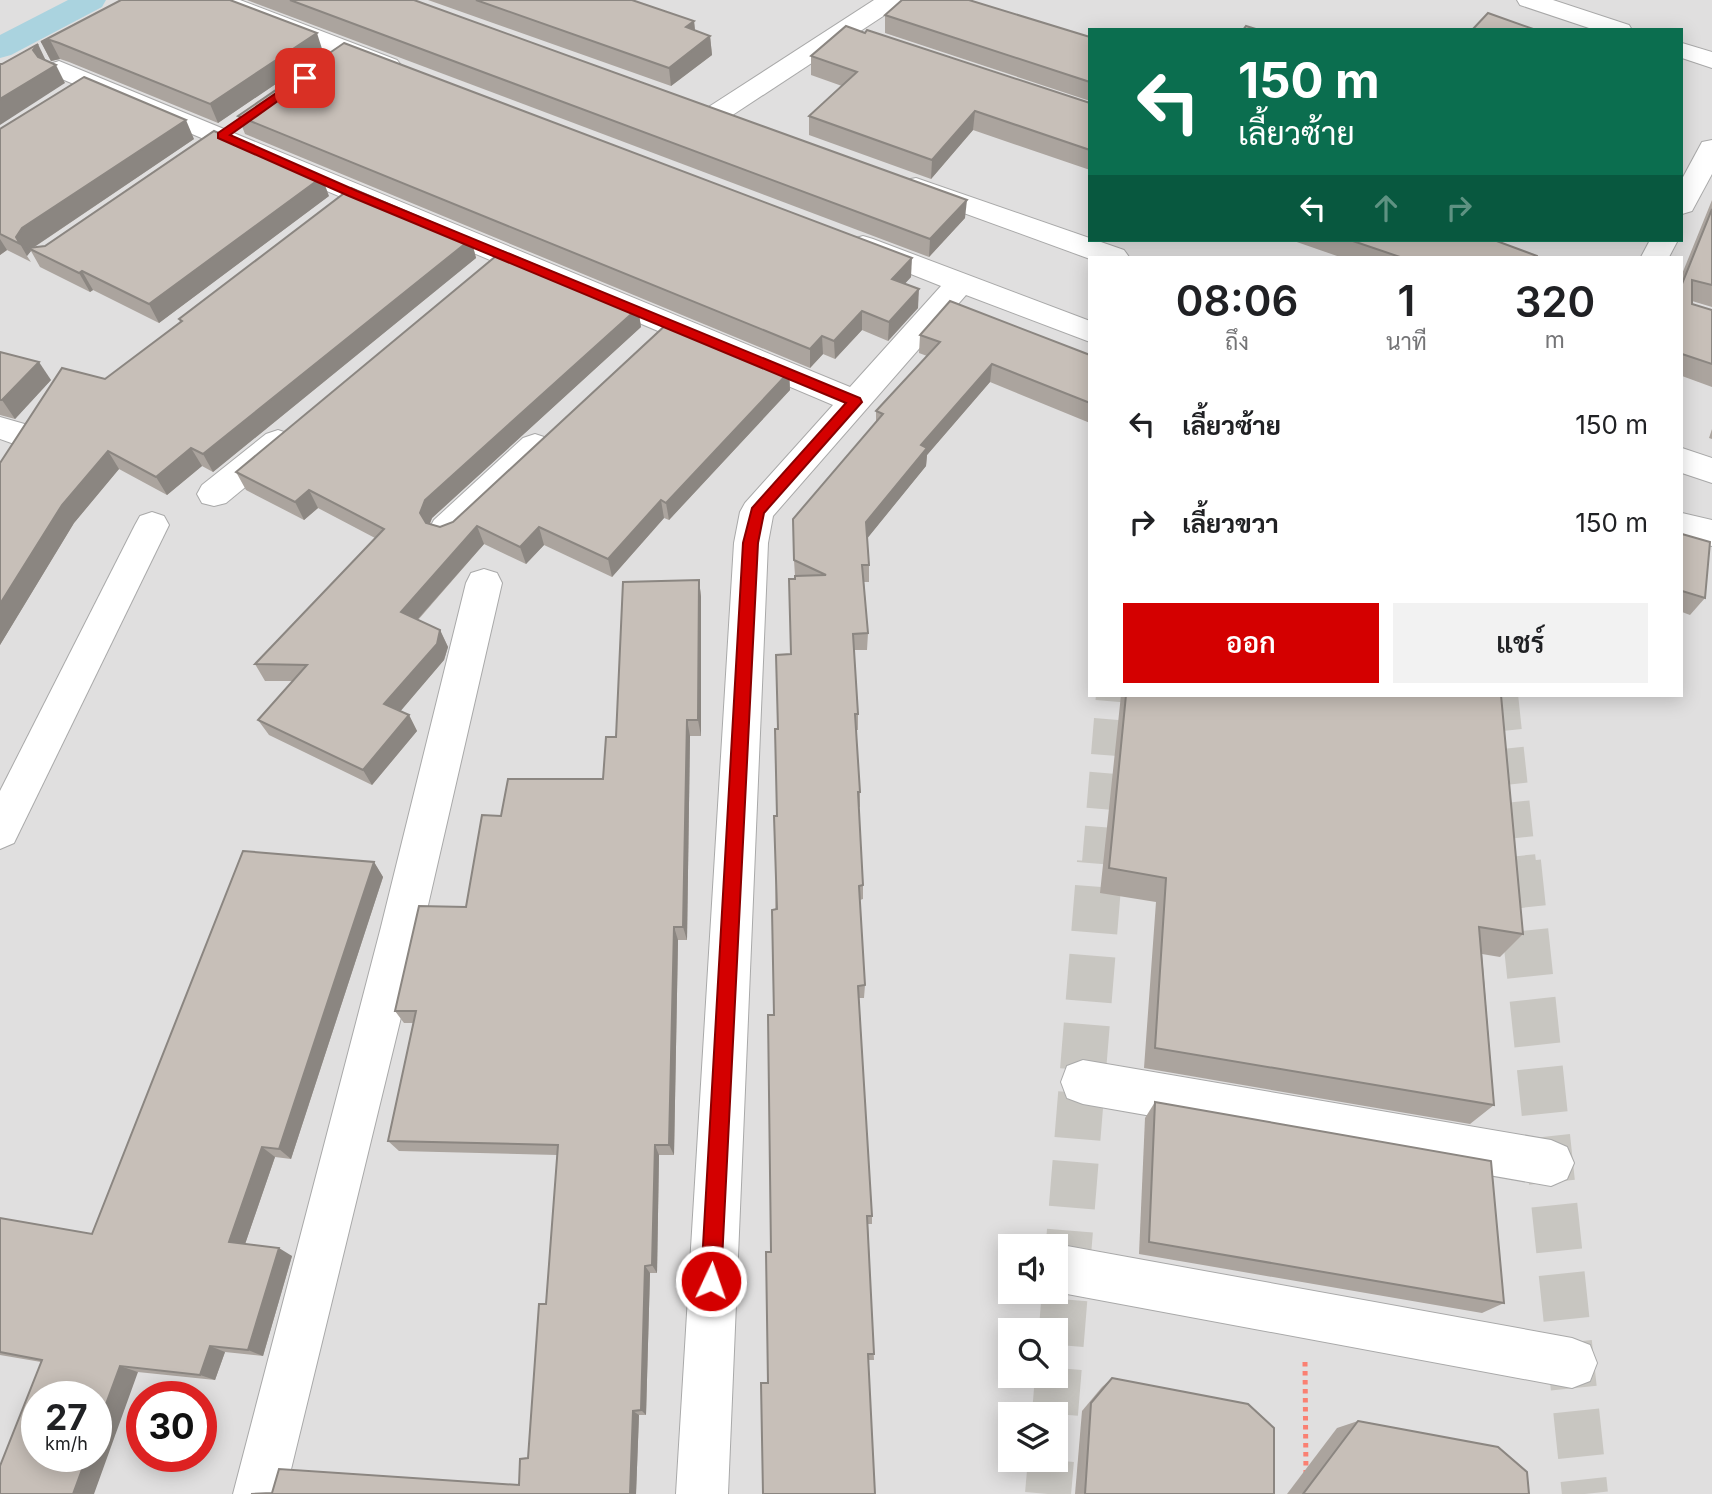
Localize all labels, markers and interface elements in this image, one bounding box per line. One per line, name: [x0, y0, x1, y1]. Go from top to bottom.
pin: [275, 48, 335, 108]
text: 150 m: [1238, 51, 1380, 110]
icon: left: [1123, 56, 1214, 147]
icon: arrive: [286, 59, 324, 97]
text: เลี้ยวซ้าย: [1238, 114, 1355, 153]
icon: left: [1294, 189, 1332, 227]
icon: ahead: [1367, 189, 1405, 227]
icon: right: [1440, 189, 1478, 227]
text: 08:06: [1176, 275, 1298, 326]
text: 1: [1398, 275, 1415, 326]
text: 320: [1515, 276, 1595, 327]
text: m: [1545, 326, 1565, 354]
text: ถึง: [1225, 328, 1249, 356]
text: นาที: [1386, 328, 1427, 356]
icon: left: [1123, 405, 1161, 443]
text: 150 m: [1575, 409, 1648, 440]
text: เลี้ยวซ้าย: [1182, 410, 1281, 441]
icon: right: [1123, 503, 1161, 541]
text: 150 m: [1575, 507, 1648, 538]
text: เลี้ยวขวา: [1182, 508, 1279, 539]
button: ออก: [1123, 603, 1379, 683]
button: แชร์: [1393, 603, 1648, 683]
map controls: [998, 1234, 1068, 1472]
button: sound: [998, 1234, 1068, 1304]
position arrow: [674, 1244, 748, 1318]
button: search: [998, 1318, 1068, 1388]
speed limit sign: 30: [126, 1381, 217, 1472]
text: 27: [45, 1396, 88, 1438]
button: layers: [998, 1402, 1068, 1472]
text: km/h: [45, 1433, 88, 1454]

